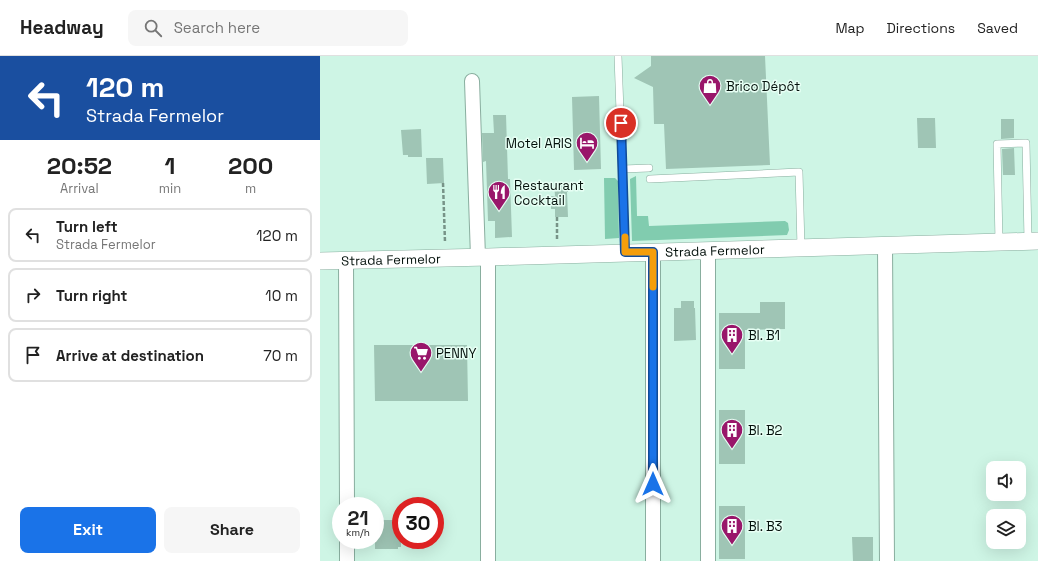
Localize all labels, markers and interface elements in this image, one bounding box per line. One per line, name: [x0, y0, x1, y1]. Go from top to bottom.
search box: [128, 10, 408, 46]
text: Headway: [20, 15, 104, 40]
icon: search: [142, 17, 164, 39]
text: Search here: [174, 18, 260, 37]
text: Map: [835, 19, 865, 37]
text: Directions: [887, 19, 955, 37]
text: Saved: [977, 19, 1018, 37]
text: 120 m: [86, 69, 164, 105]
icon: left: [20, 72, 72, 124]
shop icon: Brico Dépôt: [697, 73, 723, 106]
place label: Brico Dépôt: [726, 78, 800, 95]
text: Strada Fermelor: [86, 104, 224, 127]
pin: [604, 106, 638, 140]
icon: arrive: [610, 112, 632, 134]
hotel icon: Motel ARIS: [574, 130, 600, 163]
place label: Motel ARIS: [506, 135, 572, 152]
text: 20:52: [47, 150, 112, 181]
text: 1: [165, 150, 175, 181]
text: 200: [228, 150, 273, 181]
place label: Restaurant Cocktail: [514, 177, 584, 209]
restaurant icon: Restaurant Cocktail: [486, 179, 512, 212]
text: Arrival: [60, 180, 99, 197]
text: min: [159, 180, 181, 197]
text: m: [245, 180, 256, 197]
text: Turn left: [56, 217, 118, 236]
icon: left: [22, 224, 44, 246]
text: 120 m: [256, 226, 298, 245]
text: Strada Fermelor: [56, 236, 156, 253]
street label: Strada Fermelor: [665, 240, 765, 260]
street label: Strada Fermelor: [341, 250, 441, 269]
icon: right: [22, 284, 44, 306]
text: Turn right: [56, 286, 127, 305]
text: 10 m: [265, 286, 298, 305]
building icon: Bl. B1: [719, 322, 745, 355]
place label: Bl. B1: [748, 327, 780, 344]
supermarket icon: PENNY: [408, 340, 434, 373]
icon: arrive: [22, 344, 44, 366]
place label: PENNY: [436, 345, 476, 362]
text: Arrive at destination: [56, 346, 204, 365]
text: 70 m: [263, 346, 298, 365]
building icon: Bl. B2: [719, 417, 745, 450]
place label: Bl. B2: [748, 422, 783, 439]
map controls: [986, 461, 1026, 549]
button: sound: [986, 461, 1026, 501]
position arrow: [632, 463, 674, 505]
speed limit sign: 30: [392, 497, 444, 549]
text: 21: [348, 505, 368, 531]
button: Exit: [20, 507, 156, 553]
button: Share: [164, 507, 300, 553]
button: layers: [986, 509, 1026, 549]
building icon: Bl. B3: [719, 513, 745, 546]
place label: Bl. B3: [748, 518, 783, 535]
text: km/h: [346, 526, 370, 539]

